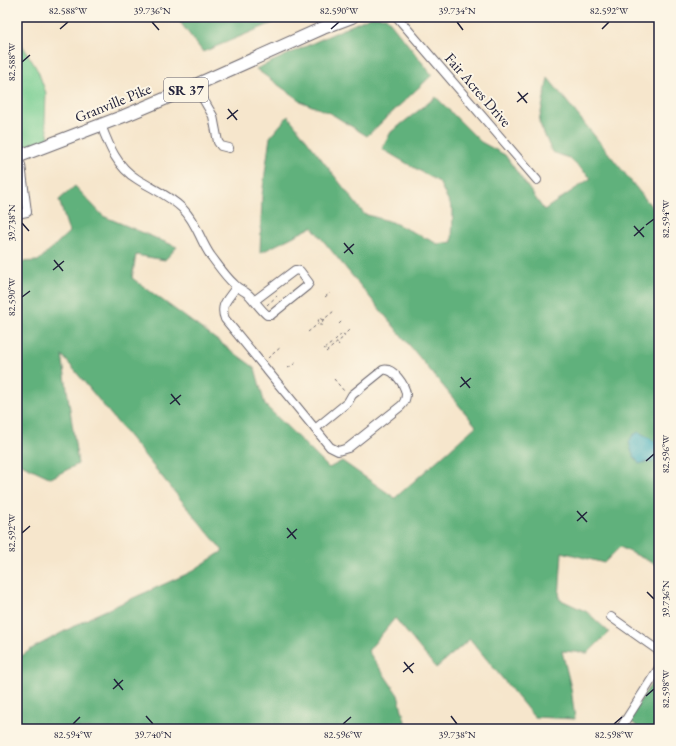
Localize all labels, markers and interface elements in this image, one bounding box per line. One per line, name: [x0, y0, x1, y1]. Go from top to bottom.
text: 82.588°W: [49, 4, 88, 17]
text: 39.736°N: [133, 4, 171, 17]
text: 82.590°W: [320, 4, 359, 17]
text: 39.734°N: [438, 4, 476, 17]
text: 82.592°W: [590, 4, 629, 17]
text: 82.588°W: [5, 42, 18, 81]
street label: Fair Acres Drive: [441, 49, 516, 131]
road number: SR 37: [164, 78, 208, 102]
street label: Granville Pike: [72, 79, 154, 126]
text: 82.594°W: [659, 199, 672, 238]
text: 39.738°N: [5, 204, 18, 242]
text: 82.590°W: [5, 277, 18, 316]
text: 82.596°W: [659, 434, 672, 473]
text: 82.592°W: [5, 513, 18, 552]
text: 39.736°N: [659, 580, 672, 618]
text: 82.598°W: [659, 669, 672, 708]
text: 82.594°W: [54, 728, 93, 741]
text: 39.740°N: [134, 728, 172, 741]
text: 82.596°W: [324, 728, 363, 741]
text: 39.738°N: [438, 728, 476, 741]
text: 82.598°W: [595, 728, 634, 741]

